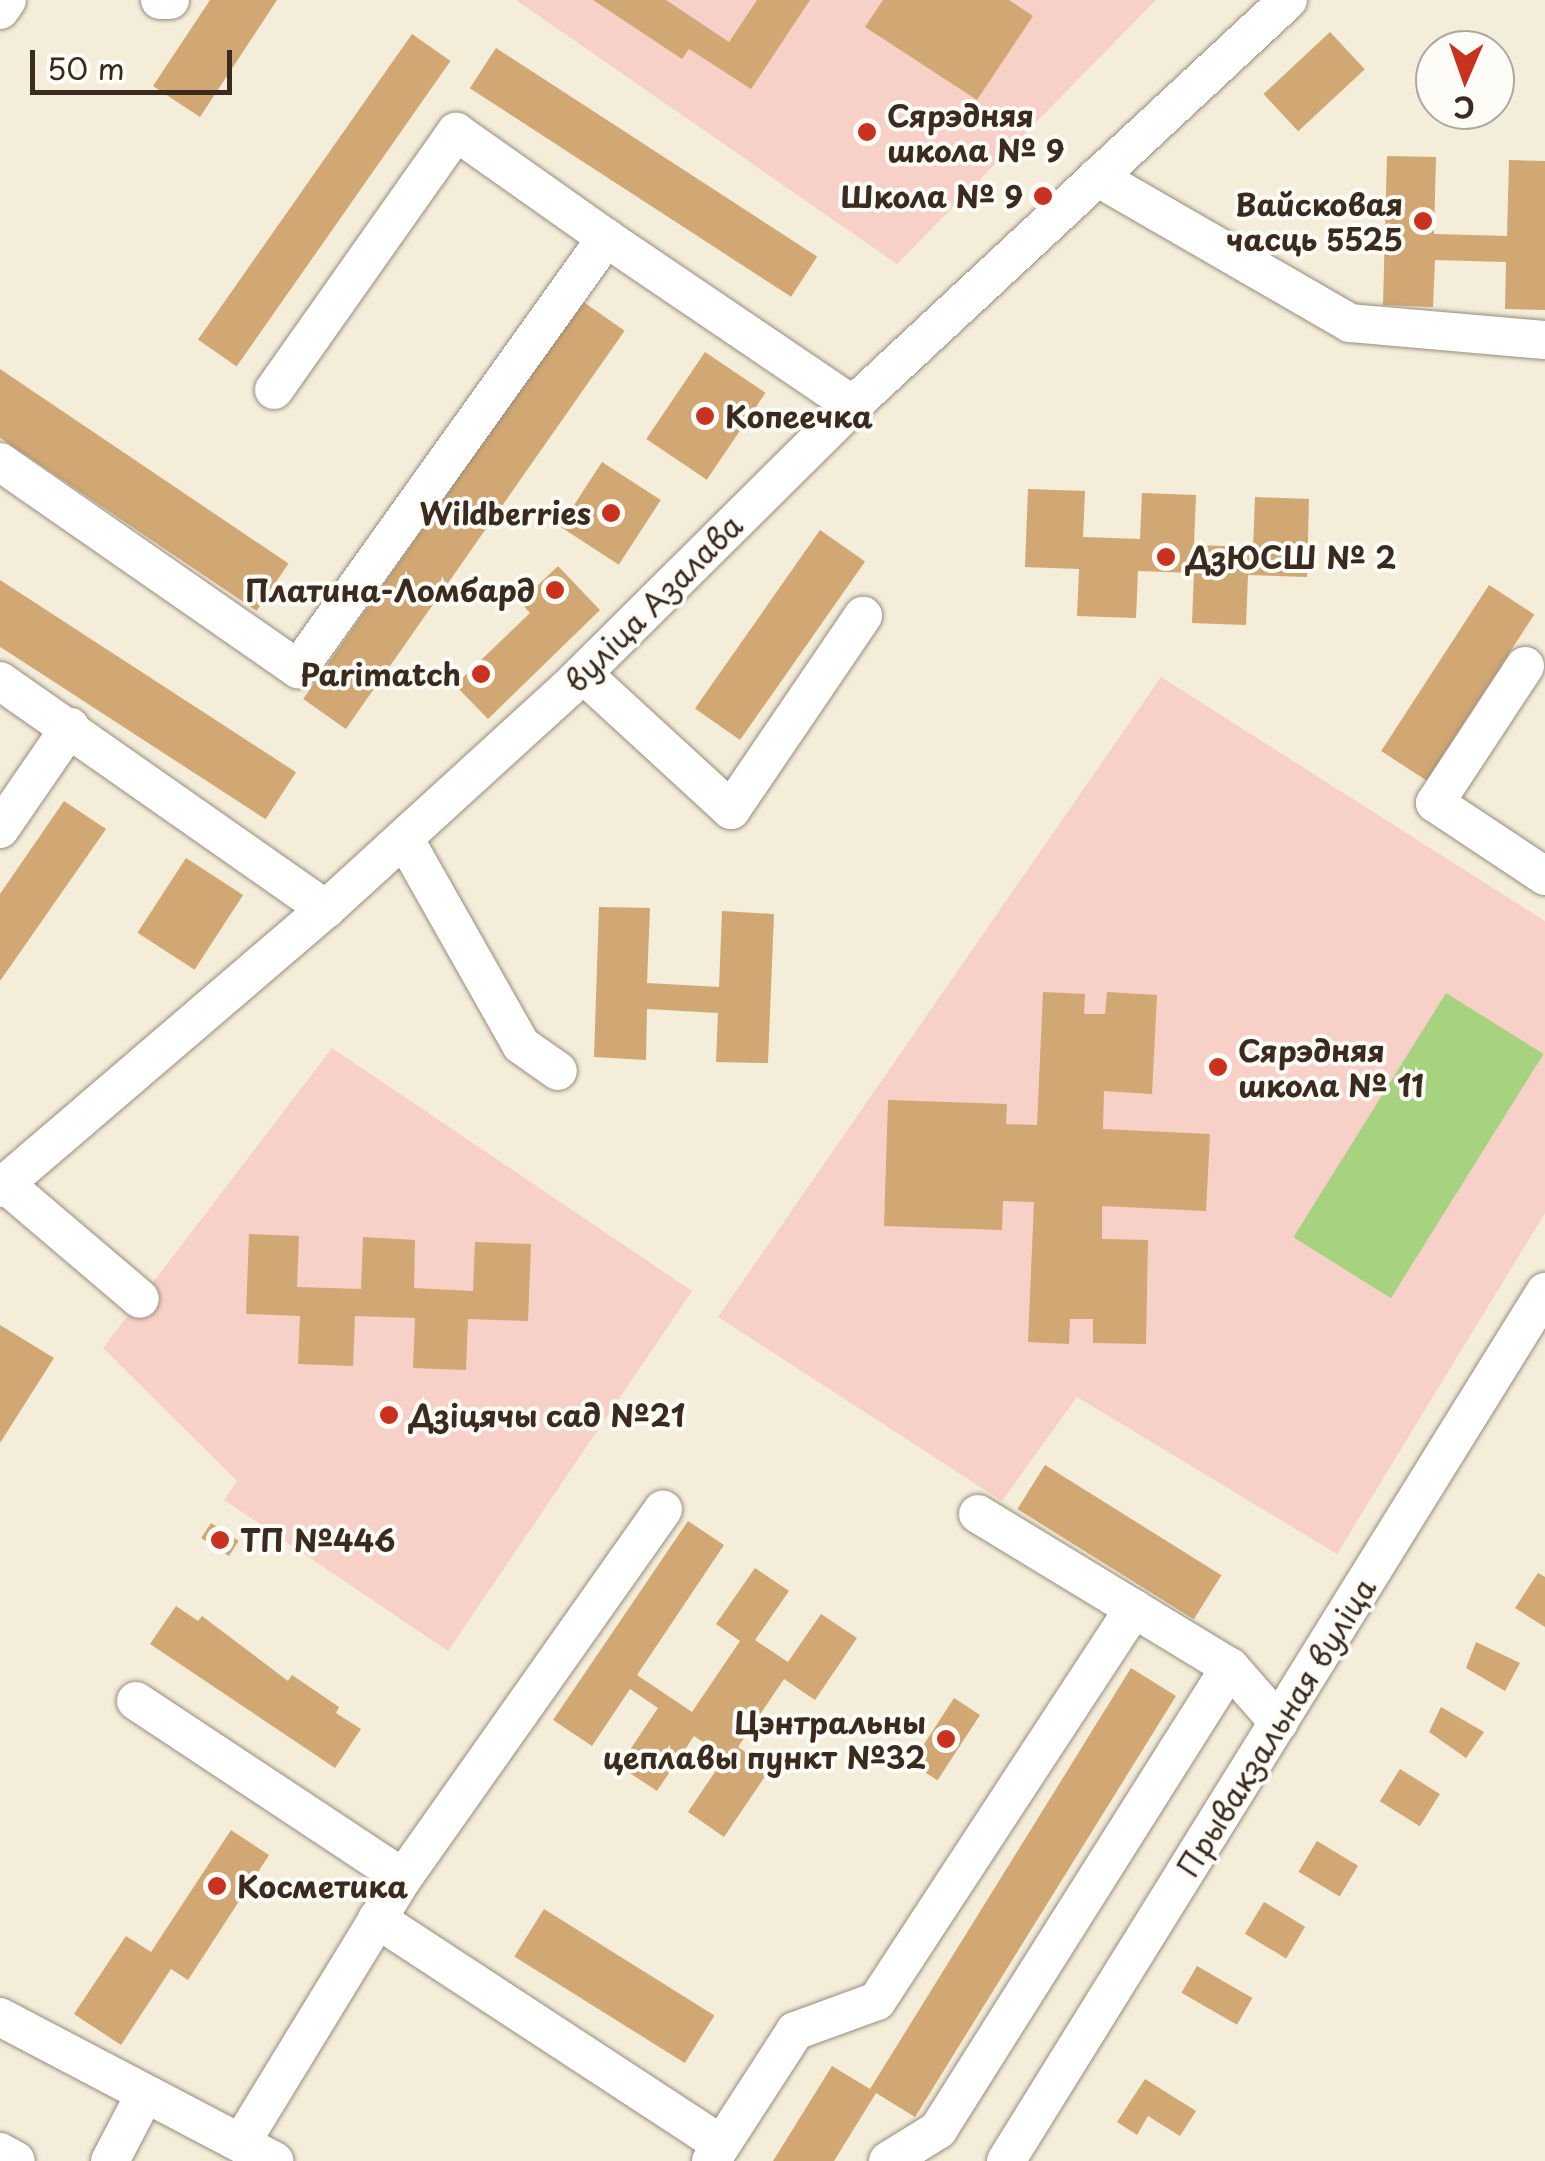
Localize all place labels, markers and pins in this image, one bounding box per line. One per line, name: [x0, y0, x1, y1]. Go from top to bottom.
place label: Сярэдняя школа № 9: [887, 97, 1065, 168]
marker: Сярэдняя школа № 9: [856, 121, 878, 143]
place label: Школа № 9: [840, 178, 1023, 214]
marker: Школа № 9: [1032, 185, 1054, 207]
place label: Вайсковая часць 5525: [1225, 186, 1403, 256]
marker: Вайсковая часць 5525: [1412, 210, 1434, 232]
place label: Копеечка: [725, 398, 873, 434]
marker: Копеечка: [694, 405, 716, 427]
place label: Wildberries: [420, 495, 591, 531]
marker: Wildberries: [600, 502, 622, 524]
place label: ДзЮСШ № 2: [1186, 539, 1397, 575]
marker: ДзЮСШ № 2: [1155, 546, 1177, 568]
place label: Платина-Ломбард: [245, 572, 535, 608]
marker: Платина-Ломбард: [544, 579, 566, 601]
place label: Parimatch: [300, 656, 461, 692]
marker: Parimatch: [470, 663, 492, 685]
place label: Сярэдняя школа № 11: [1238, 1032, 1425, 1102]
marker: Сярэдняя школа № 11: [1207, 1056, 1229, 1078]
place label: Дзіцячы сад №21: [409, 1397, 686, 1433]
marker: Дзіцячы сад №21: [378, 1404, 400, 1426]
place label: ТП №446: [240, 1522, 395, 1558]
marker: ТП №446: [209, 1529, 231, 1551]
place label: Цэнтральны цеплавы пункт №32: [602, 1704, 926, 1774]
marker: Цэнтральны цеплавы пункт №32: [935, 1728, 957, 1750]
place label: Косметика: [237, 1868, 408, 1904]
marker: Косметика: [206, 1875, 228, 1897]

